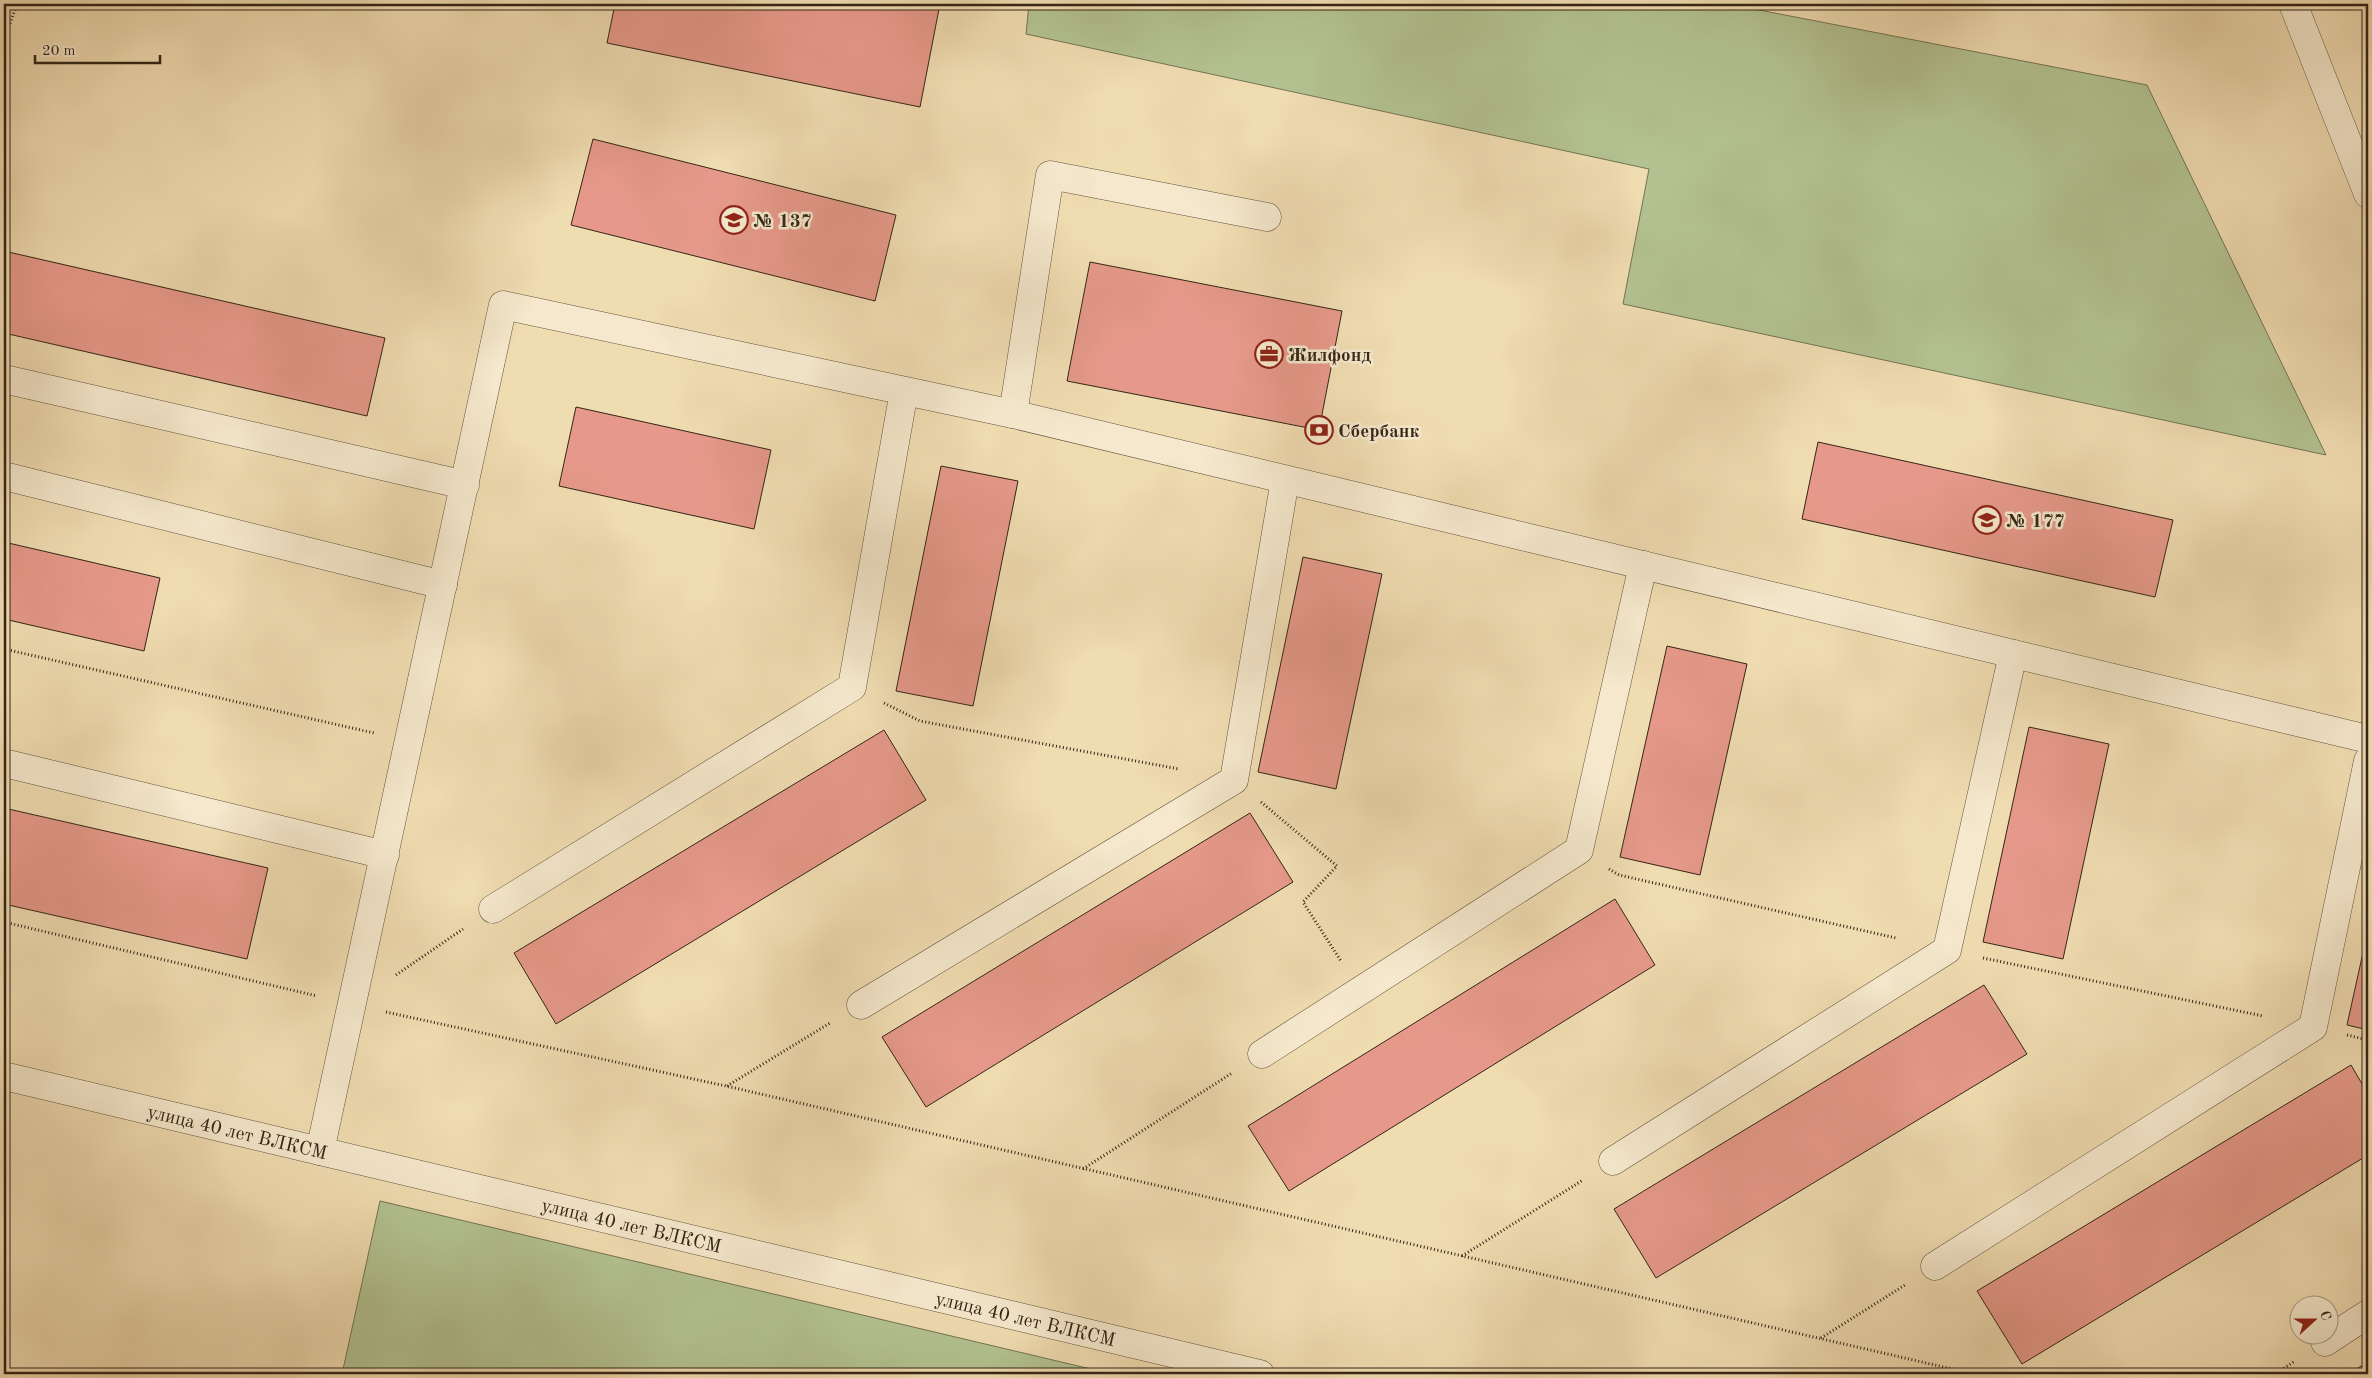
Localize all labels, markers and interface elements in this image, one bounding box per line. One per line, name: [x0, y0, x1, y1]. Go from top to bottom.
scale bar: [35, 32, 160, 64]
text: 20 m: [42, 44, 76, 59]
school or university icon: № 137: [719, 205, 749, 235]
place label: № 137: [753, 213, 812, 232]
office icon: Жилфонд: [1254, 339, 1284, 369]
place label: Жилфонд: [1288, 347, 1371, 366]
bank icon: Сбербанк: [1304, 415, 1334, 445]
place label: Сбербанк: [1338, 423, 1420, 442]
school or university icon: № 177: [1972, 505, 2002, 535]
place label: № 177: [2006, 513, 2065, 532]
street label: улица 40 лет ВЛКСМ: [145, 1103, 329, 1164]
street label: улица 40 лет ВЛКСМ: [539, 1197, 723, 1258]
street label: улица 40 лет ВЛКСМ: [933, 1290, 1117, 1351]
north arrow: [2290, 1296, 2340, 1346]
text: С: [2317, 1309, 2333, 1323]

